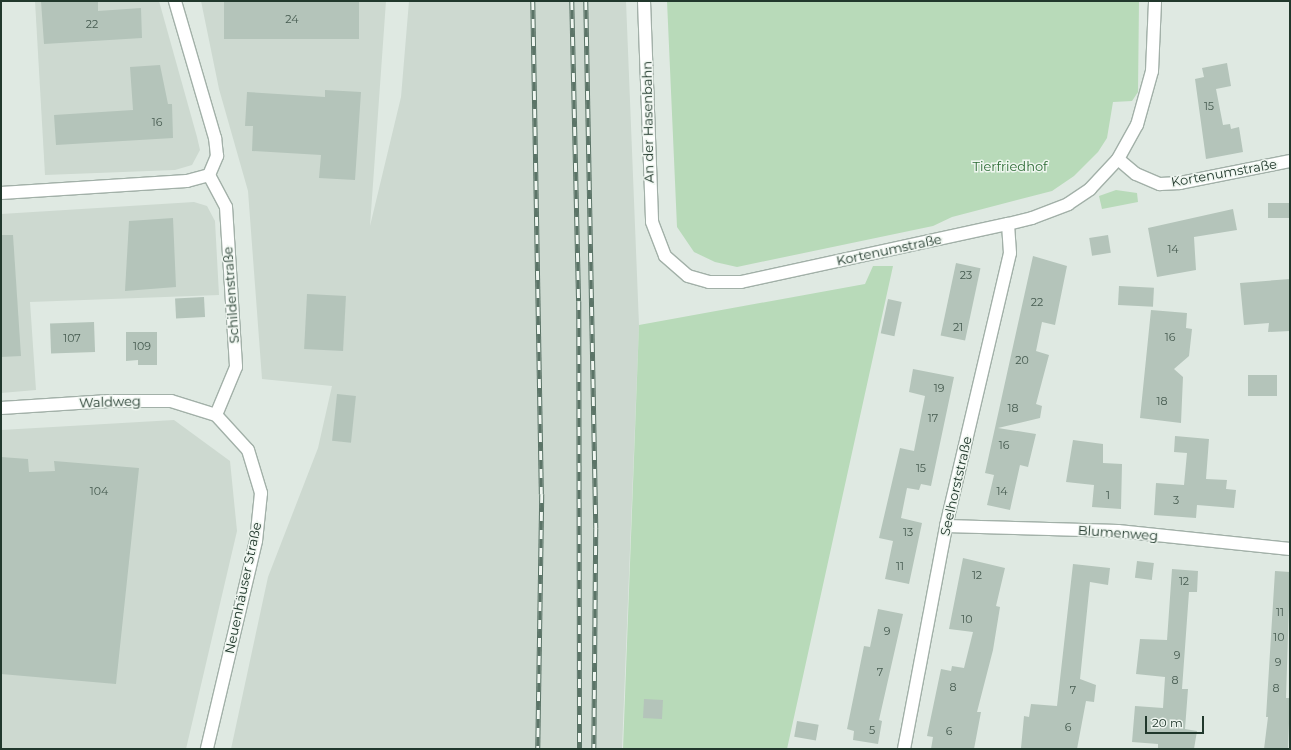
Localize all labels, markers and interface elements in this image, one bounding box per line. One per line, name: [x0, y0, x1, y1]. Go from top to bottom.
house number: 24: [285, 12, 299, 26]
house number: 22: [86, 17, 98, 31]
street label: An der Hasenbahn: [639, 61, 657, 183]
house number: 15: [1204, 99, 1214, 113]
house number: 16: [152, 115, 162, 129]
street label: Kortenumstraße: [1170, 156, 1278, 190]
park label: Tierfriedhof: [972, 158, 1048, 174]
street label: Kortenumstraße: [835, 231, 943, 269]
house number: 14: [1167, 242, 1179, 256]
street label: Schildenstraße: [220, 246, 242, 344]
house number: 23: [960, 268, 972, 282]
house number: 22: [1031, 295, 1043, 309]
house number: 21: [953, 320, 963, 334]
house number: 16: [1165, 330, 1175, 344]
house number: 107: [63, 331, 81, 345]
house number: 109: [133, 339, 151, 353]
house number: 20: [1015, 353, 1029, 367]
house number: 19: [934, 381, 944, 395]
street label: Waldweg: [79, 393, 141, 411]
house number: 18: [1157, 394, 1167, 408]
house number: 18: [1008, 401, 1018, 415]
house number: 17: [928, 411, 938, 425]
street label: Seelhorststraße: [937, 435, 975, 537]
house number: 16: [999, 438, 1009, 452]
house number: 15: [916, 461, 926, 475]
house number: 104: [90, 484, 108, 498]
house number: 14: [996, 484, 1008, 498]
house number: 1: [1106, 488, 1110, 502]
house number: 3: [1173, 493, 1179, 507]
street label: Neuenhäuser Straße: [221, 521, 265, 655]
street label: Blumenweg: [1077, 522, 1159, 544]
house number: 13: [903, 525, 913, 539]
house number: 11: [896, 559, 904, 573]
house number: 12: [972, 568, 982, 582]
house number: 12: [1179, 574, 1189, 588]
house number: 11: [1276, 605, 1284, 619]
house number: 10: [961, 612, 973, 626]
house number: 9: [884, 624, 890, 638]
house number: 10: [1273, 630, 1285, 644]
house number: 9: [1174, 648, 1180, 662]
house number: 9: [1275, 655, 1281, 669]
house number: 7: [877, 665, 883, 679]
house number: 8: [1171, 673, 1179, 687]
house number: 8: [949, 680, 957, 694]
house number: 8: [1272, 681, 1280, 695]
house number: 7: [1070, 683, 1076, 697]
scale bar: [1147, 708, 1206, 734]
text: 20 m: [1152, 715, 1183, 730]
house number: 6: [1065, 720, 1071, 734]
house number: 5: [869, 723, 875, 737]
house number: 6: [946, 724, 952, 738]

